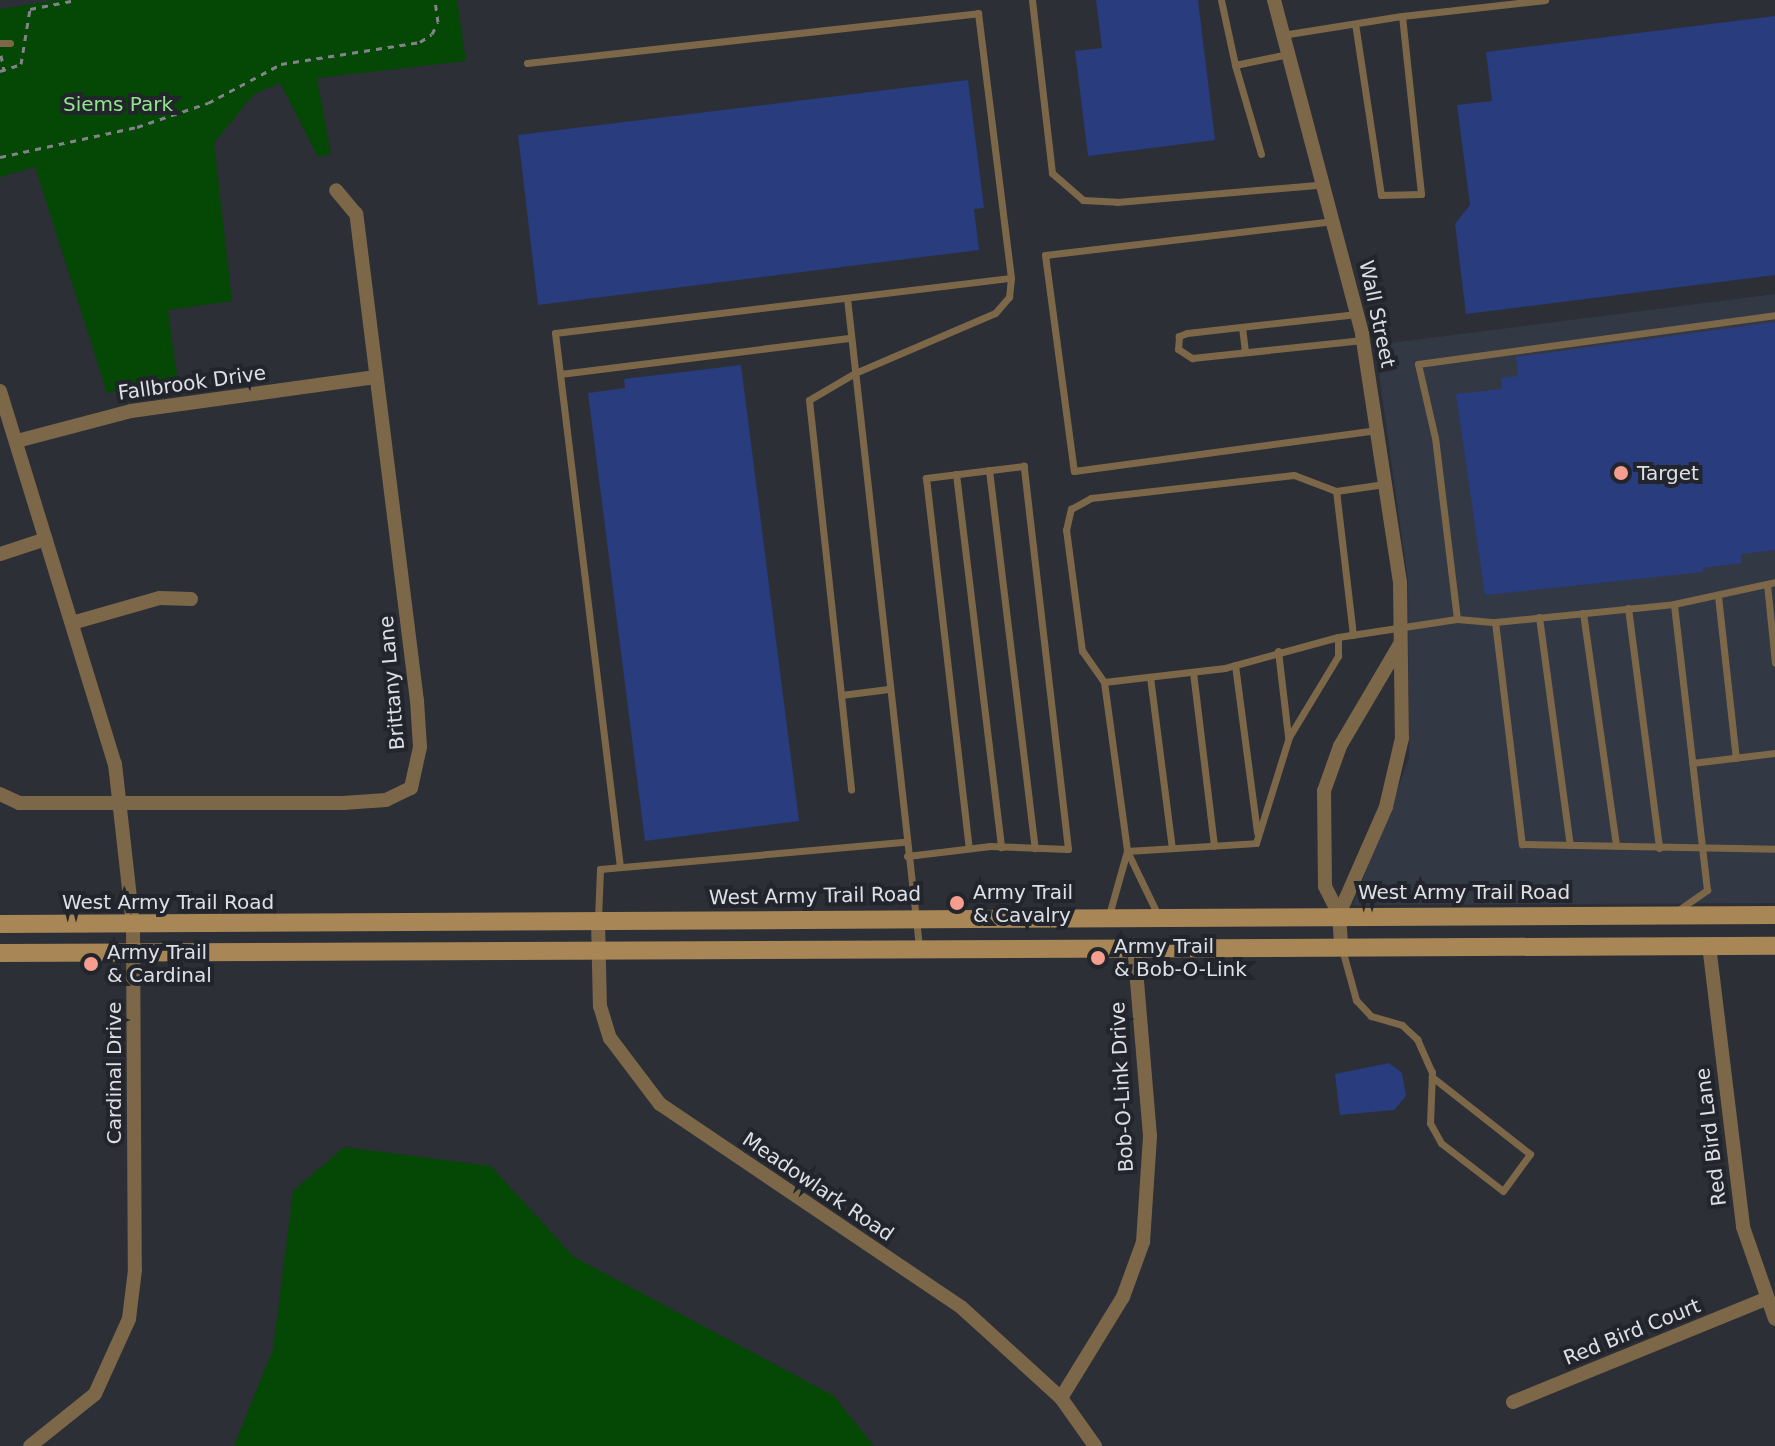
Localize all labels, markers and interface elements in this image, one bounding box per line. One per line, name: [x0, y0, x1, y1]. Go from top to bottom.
park label: Siems Park: [63, 92, 173, 116]
street label: Wall Street: [1354, 258, 1400, 370]
street label: Fallbrook Drive: [116, 361, 268, 405]
place label: Target: [1637, 461, 1699, 485]
marker: Target: [1612, 464, 1630, 482]
street label: Brittany Lane: [374, 615, 410, 751]
place label: Army Trail & Cavalry: [973, 880, 1073, 927]
street label: West Army Trail Road: [1358, 880, 1570, 904]
street label: West Army Trail Road: [709, 882, 921, 910]
street label: West Army Trail Road: [62, 890, 274, 914]
marker: Army Trail & Cavalry: [948, 894, 966, 912]
place label: Army Trail & Bob-O-Link: [1114, 934, 1247, 981]
place label: Army Trail & Cardinal: [107, 940, 212, 987]
marker: Army Trail & Bob-O-Link: [1089, 949, 1107, 967]
marker: Army Trail & Cardinal: [82, 955, 100, 973]
street label: Bob-O-Link Drive: [1106, 1001, 1138, 1173]
street label: Cardinal Drive: [102, 1002, 126, 1144]
street label: Red Bird Lane: [1691, 1067, 1731, 1207]
street label: Meadowlark Road: [738, 1127, 898, 1247]
street label: Red Bird Court: [1560, 1294, 1704, 1370]

